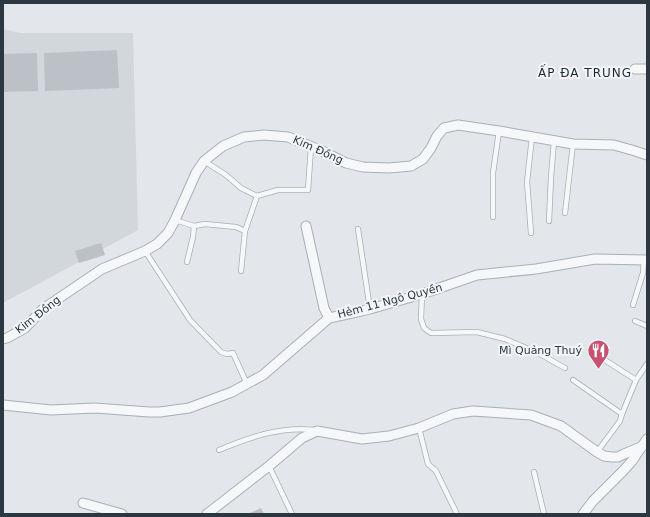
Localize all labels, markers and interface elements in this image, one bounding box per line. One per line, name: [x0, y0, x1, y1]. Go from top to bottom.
district label: ẤP ĐA TRUNG: [538, 64, 632, 80]
street label: Kim Đồng: [291, 133, 345, 167]
street label: Hẻm 11 Ngô Quyền: [336, 281, 444, 321]
street label: Kim Đồng: [13, 293, 63, 337]
restaurant icon: Mì Quảng Thuý: [585, 337, 611, 370]
place label: Mì Quảng Thuý: [499, 344, 582, 357]

